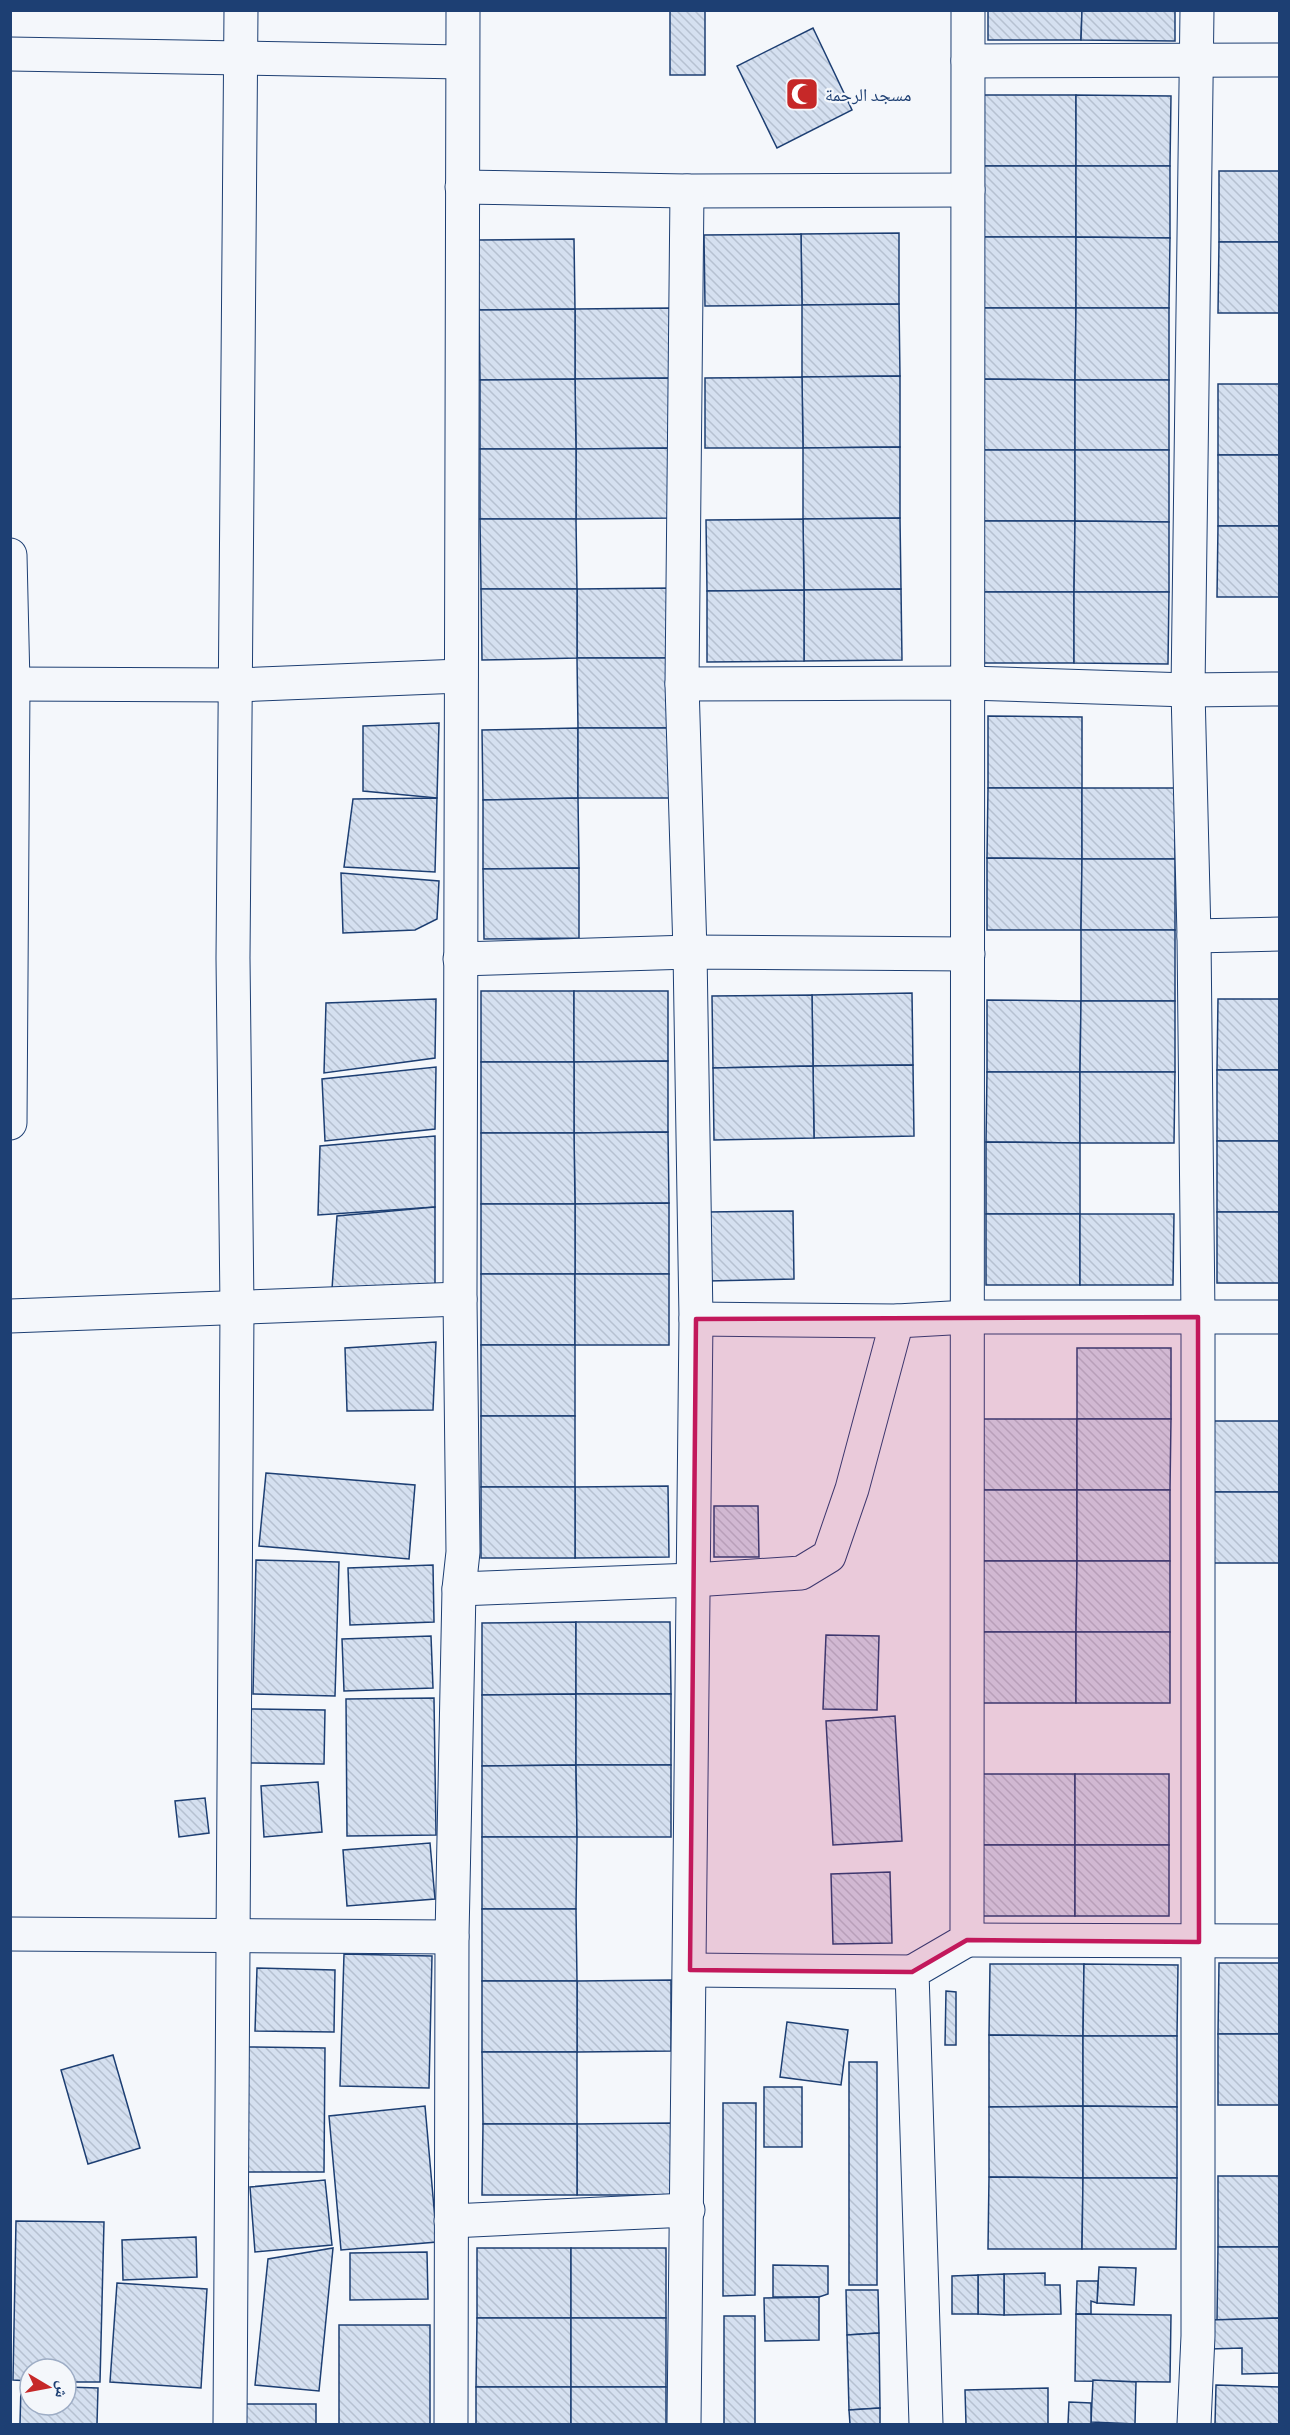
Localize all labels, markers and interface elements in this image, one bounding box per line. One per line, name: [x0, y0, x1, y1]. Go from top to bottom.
mosque icon: مسجد الرحمة: [784, 76, 820, 112]
place label: مسجد الرحمة: [825, 83, 912, 105]
north arrow: [18, 2357, 78, 2417]
text: ش: [51, 2380, 74, 2400]

